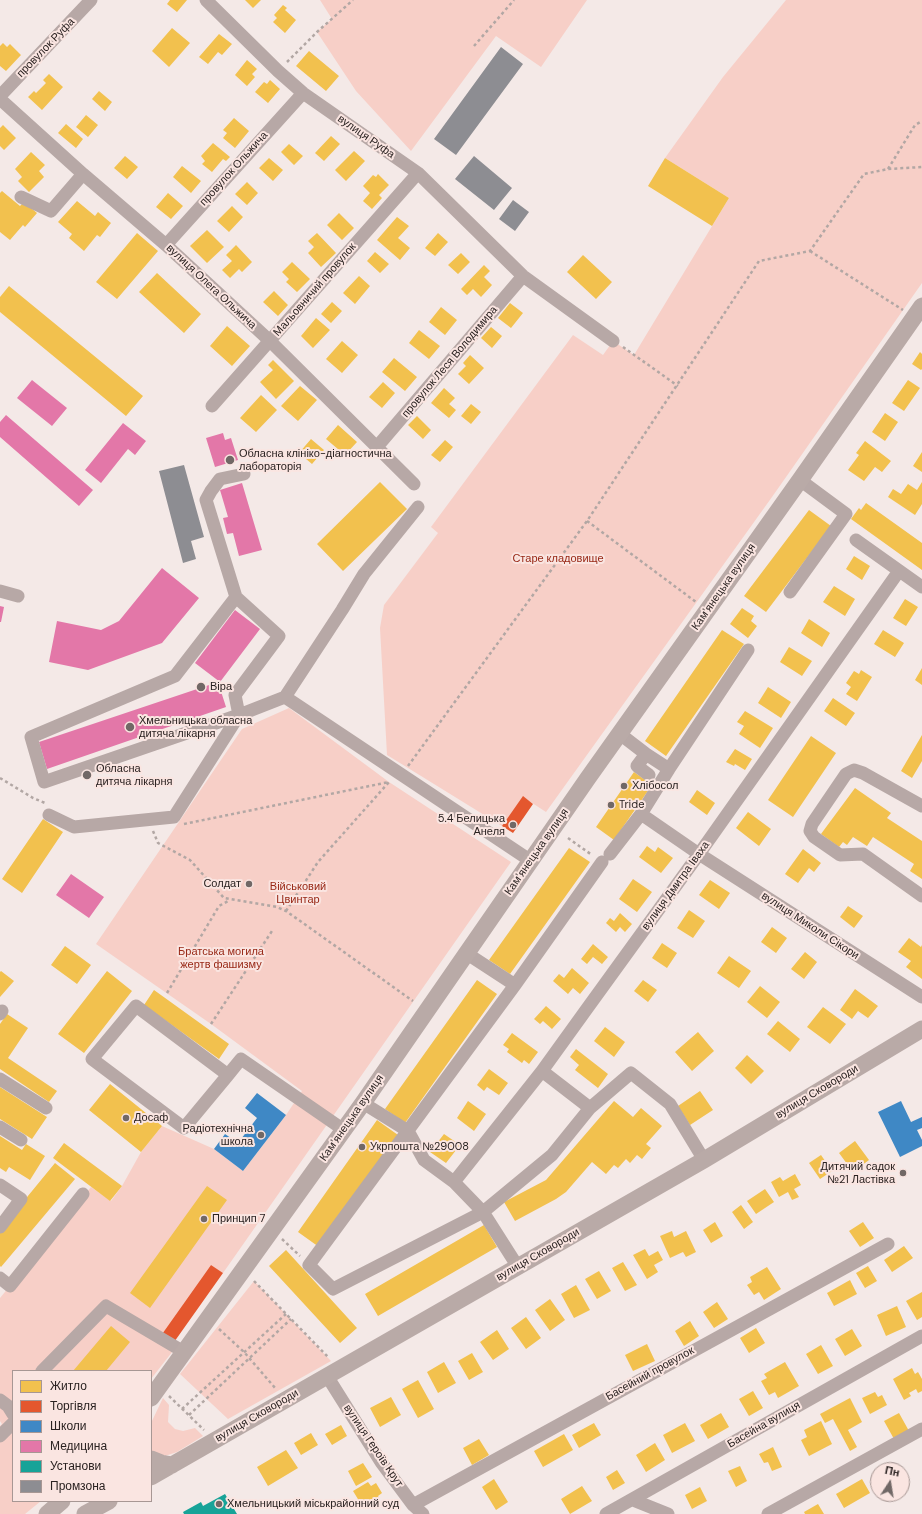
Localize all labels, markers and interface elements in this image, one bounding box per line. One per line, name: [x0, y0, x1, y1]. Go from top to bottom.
street label: провулок Руфа: [14, 16, 78, 80]
street label: вулиця Руфа: [335, 113, 397, 161]
street label: провулок Ольжича: [197, 129, 271, 209]
street label: Мальовничий провулок: [271, 241, 359, 339]
street label: вулиця Олега Ольжича: [163, 242, 259, 332]
street label: провулок Леся Володимира: [400, 304, 500, 420]
place label: Обласна клініко-діагностична лабораторія: [239, 447, 392, 473]
marker: Обласна клініко-діагностична лабораторія: [224, 454, 236, 466]
street label: Камʼянецька вулиця: [689, 541, 759, 633]
park label: Старе кладовище: [512, 552, 604, 566]
place label: Віра: [210, 680, 232, 694]
marker: Віра: [195, 681, 207, 693]
place label: Хмельницька обласна дитяча лікарня: [139, 714, 252, 740]
marker: Хмельницька обласна дитяча лікарня: [124, 721, 136, 733]
place label: Обласна дитяча лікарня: [96, 762, 173, 788]
marker: Обласна дитяча лікарня: [81, 769, 93, 781]
place label: Хлібосол: [632, 779, 679, 793]
marker: Хлібосол: [619, 781, 629, 791]
place label: Tride: [619, 798, 644, 812]
marker: Tride: [606, 800, 616, 810]
street label: Камʼянецька вулиця: [502, 806, 572, 898]
place label: 5.4 Белицька Анеля: [438, 812, 505, 838]
marker: 5.4 Белицька Анеля: [508, 820, 518, 830]
street label: вулиця Дмитра Іваха: [639, 839, 713, 933]
place label: Солдат: [203, 877, 241, 891]
marker: Солдат: [244, 879, 254, 889]
park label: Військовий Цвинтар: [270, 880, 326, 906]
street label: вулиця Миколи Сікори: [759, 889, 861, 963]
park label: Братська могила жертв фашизму: [178, 945, 264, 971]
street label: вулиця Сковороди: [773, 1062, 861, 1122]
street label: Камʼянецька вулиця: [317, 1072, 387, 1164]
place label: Досаф: [134, 1111, 168, 1125]
marker: Досаф: [121, 1113, 131, 1123]
place label: Радіотехнічна школа: [182, 1122, 253, 1148]
marker: Радіотехнічна школа: [256, 1130, 266, 1140]
place label: Укрпошта №29008: [370, 1140, 469, 1154]
marker: Укрпошта №29008: [357, 1142, 367, 1152]
place label: Дитячий садок №21 Ластівка: [820, 1160, 895, 1186]
marker: Дитячий садок №21 Ластівка: [898, 1168, 908, 1178]
place label: Принцип 7: [212, 1212, 265, 1226]
marker: Принцип 7: [199, 1214, 209, 1224]
street label: вулиця Сковороди: [494, 1226, 582, 1284]
street label: Басейний провулок: [604, 1344, 696, 1404]
legend: [12, 1370, 152, 1502]
text: Житло: [50, 1378, 87, 1394]
street label: вулиця Сковороди: [213, 1387, 301, 1445]
text: Торгівля: [50, 1398, 96, 1414]
street label: Басейна вулиця: [725, 1399, 803, 1451]
street label: вулиця Героїв Крут: [340, 1402, 406, 1490]
text: Школи: [50, 1418, 87, 1434]
text: Медицина: [50, 1438, 107, 1454]
text: Установи: [50, 1458, 101, 1474]
north arrow: [870, 1462, 910, 1502]
text: Пн: [884, 1463, 901, 1480]
text: Промзона: [50, 1478, 105, 1494]
place label: Хмельницький міськрайонний суд: [227, 1497, 399, 1511]
marker: Хмельницький міськрайонний суд: [214, 1499, 224, 1509]

